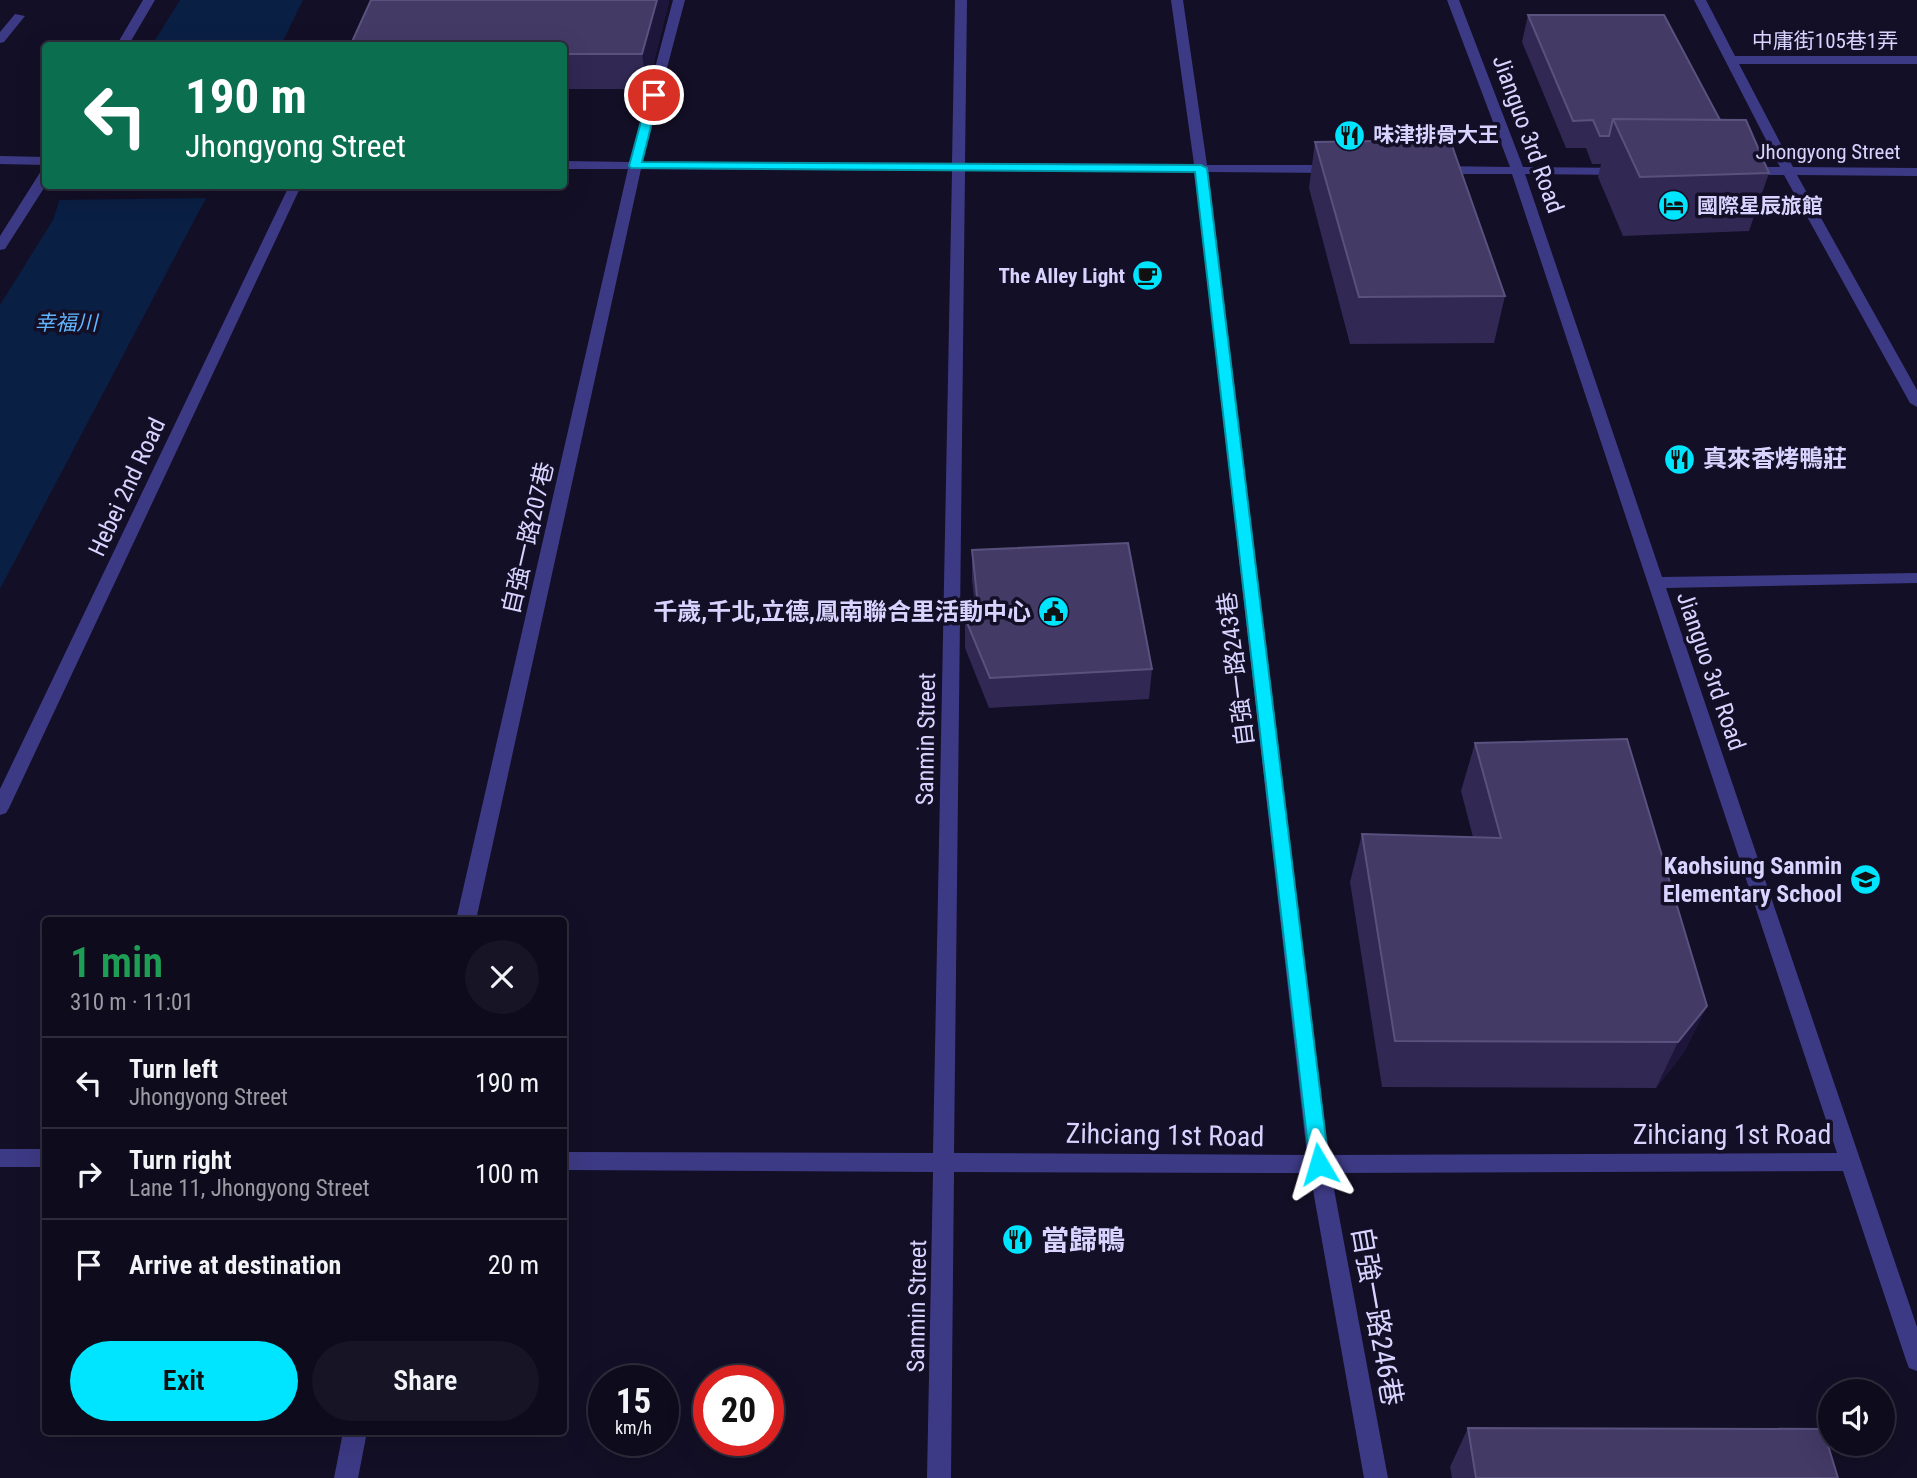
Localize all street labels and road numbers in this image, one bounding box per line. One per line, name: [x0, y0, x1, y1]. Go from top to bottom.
street label: 中庸街105巷1弄: [1752, 29, 1898, 53]
street label: Jianguo 3rd Road: [1486, 51, 1570, 217]
street label: Jhongyong Street: [1755, 140, 1901, 164]
street label: Hebei 2nd Road: [83, 413, 171, 561]
street label: 自強一路207巷: [497, 459, 559, 617]
street label: Jianguo 3rd Road: [1671, 588, 1751, 754]
street label: 自強一路243巷: [1213, 590, 1259, 748]
street label: Sanmin Street: [911, 673, 941, 805]
street label: Zihciang 1st Road: [1065, 1117, 1265, 1153]
street label: Zihciang 1st Road: [1633, 1118, 1831, 1151]
street label: 自強一路246巷: [1345, 1224, 1409, 1408]
street label: Sanmin Street: [902, 1240, 932, 1372]

